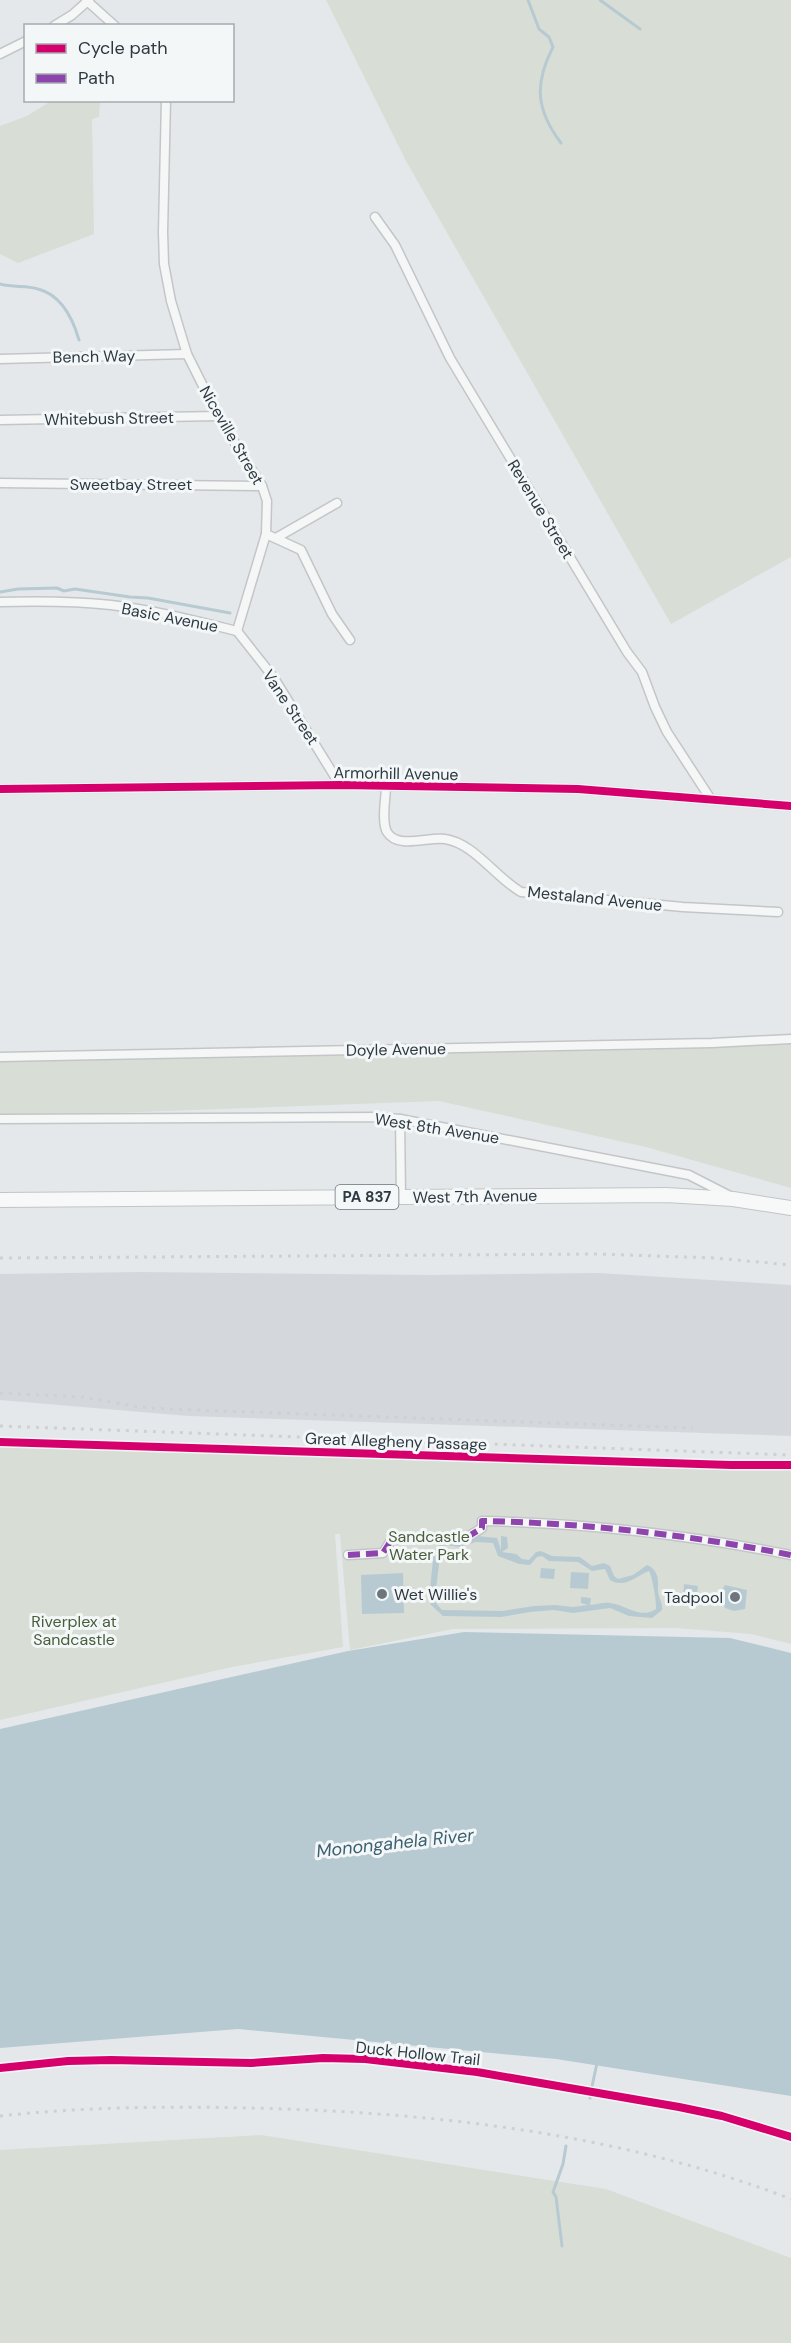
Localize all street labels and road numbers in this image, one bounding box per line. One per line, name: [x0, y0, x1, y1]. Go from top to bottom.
street label: Bench Way: [53, 345, 136, 368]
street label: Niceville Street: [195, 382, 268, 489]
street label: Whitebush Street: [44, 407, 174, 430]
street label: Revenue Street: [503, 456, 578, 563]
street label: Sweetbay Street: [70, 474, 192, 495]
street label: Basic Avenue: [120, 598, 220, 637]
street label: Vane Street: [258, 666, 323, 749]
street label: Armorhill Avenue: [333, 762, 459, 785]
street label: Mestaland Avenue: [527, 881, 663, 916]
street label: Doyle Avenue: [346, 1038, 446, 1061]
street label: West 8th Avenue: [373, 1108, 501, 1149]
road number: PA 837: [336, 1185, 398, 1209]
street label: West 7th Avenue: [413, 1185, 537, 1208]
street label: Great Allegheny Passage: [305, 1428, 487, 1455]
street label: Duck Hollow Trail: [355, 2037, 481, 2070]

